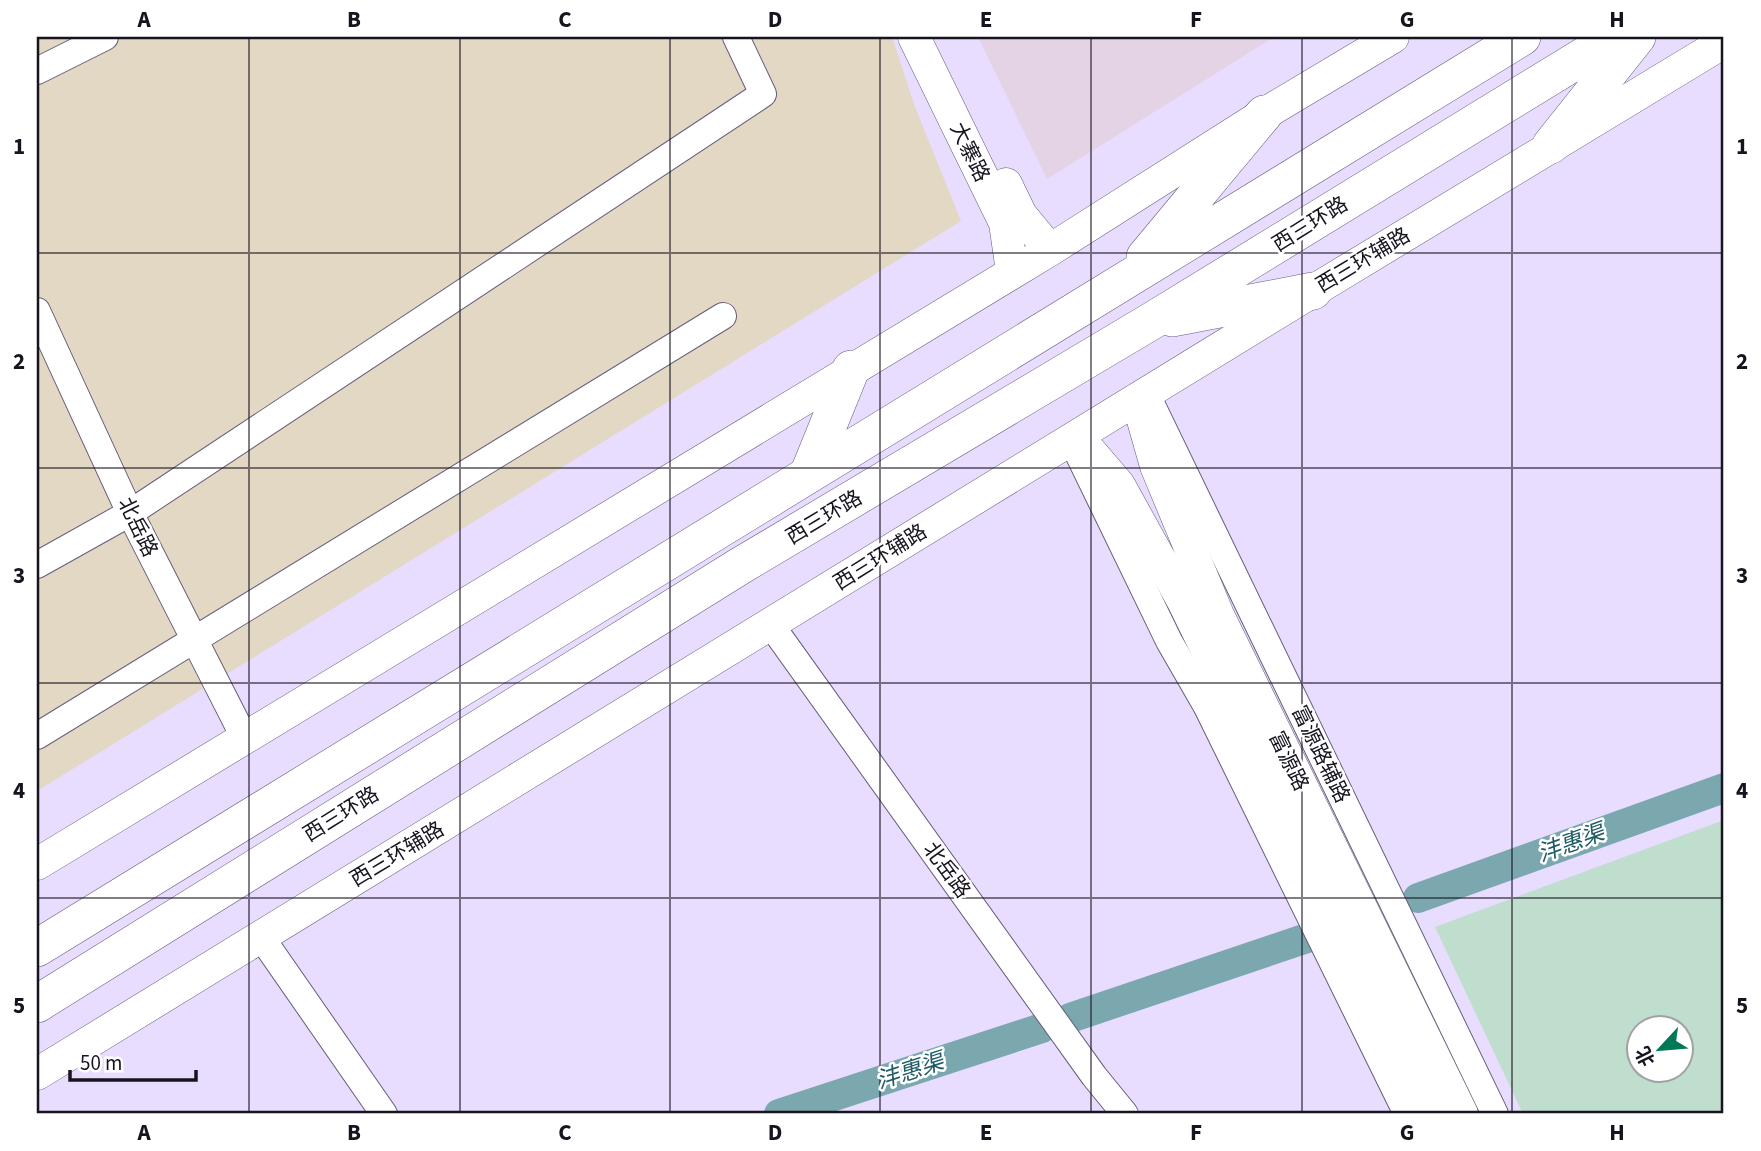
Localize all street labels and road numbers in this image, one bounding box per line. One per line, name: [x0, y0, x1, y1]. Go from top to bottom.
street label: 大寨路: [943, 117, 997, 187]
street label: 西三环路: [1266, 189, 1354, 259]
street label: 西三环辅路: [1310, 220, 1416, 300]
street label: 西三环路: [780, 483, 868, 551]
street label: 北岳路: [111, 492, 165, 562]
street label: 西三环辅路: [828, 516, 932, 598]
street label: 富源路辅路: [1287, 701, 1355, 807]
street label: 富源路: [1264, 727, 1314, 795]
street label: 西三环路: [297, 779, 385, 849]
street label: 西三环辅路: [344, 814, 450, 894]
street label: 北岳路: [916, 836, 978, 904]

